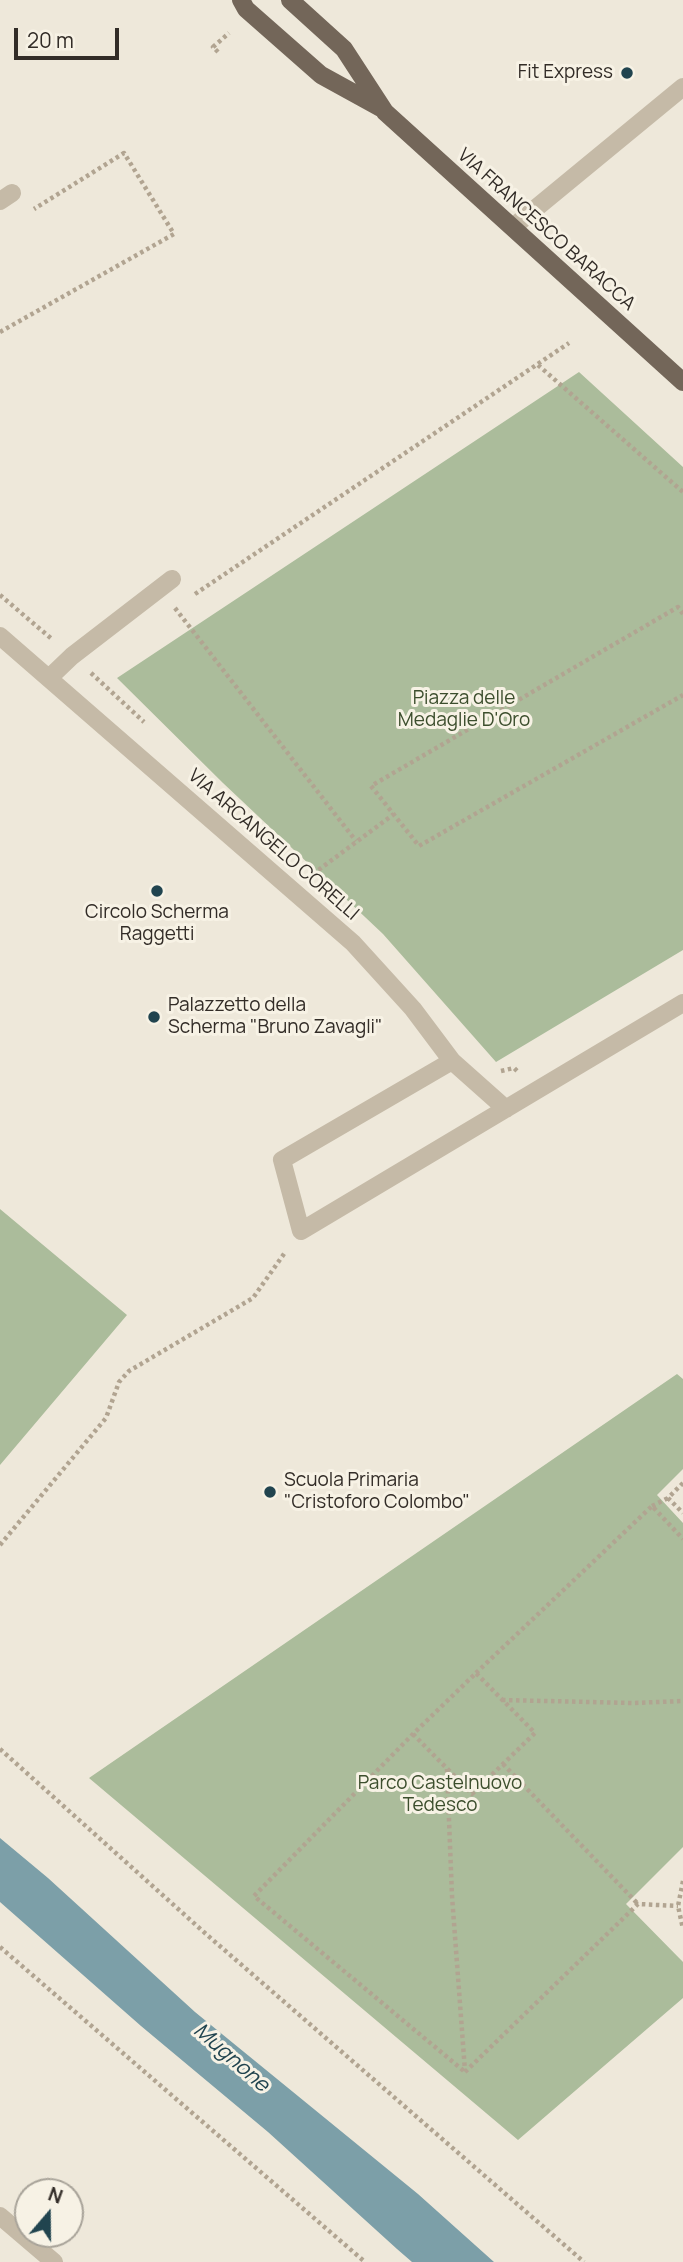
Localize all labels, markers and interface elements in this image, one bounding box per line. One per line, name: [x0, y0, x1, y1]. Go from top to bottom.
scale bar: [18, 14, 122, 58]
text: 20 m: [27, 26, 74, 54]
place label: Fit Express: [518, 62, 613, 84]
marker: Fit Express: [619, 65, 635, 81]
street label: VIA FRANCESCO BARACCA: [452, 144, 640, 316]
park label: Piazza delle Medaglie D'Oro: [398, 688, 530, 732]
street label: VIA ARCANGELO CORELLI: [183, 765, 363, 925]
marker: Circolo Scherma Raggetti: [149, 883, 165, 899]
place label: Circolo Scherma Raggetti: [85, 902, 229, 946]
place label: Palazzetto della Scherma "Bruno Zavagli": [168, 995, 382, 1039]
marker: Palazzetto della Scherma "Bruno Zavagli": [146, 1009, 162, 1025]
place label: Scuola Primaria "Cristoforo Colombo": [284, 1470, 470, 1514]
marker: Scuola Primaria "Cristoforo Colombo": [262, 1484, 278, 1500]
park label: Parco Castelnuovo Tedesco: [358, 1773, 522, 1817]
water label: Mugnone: [188, 2018, 274, 2098]
north arrow: [14, 2178, 84, 2248]
text: N: [45, 2181, 66, 2210]

